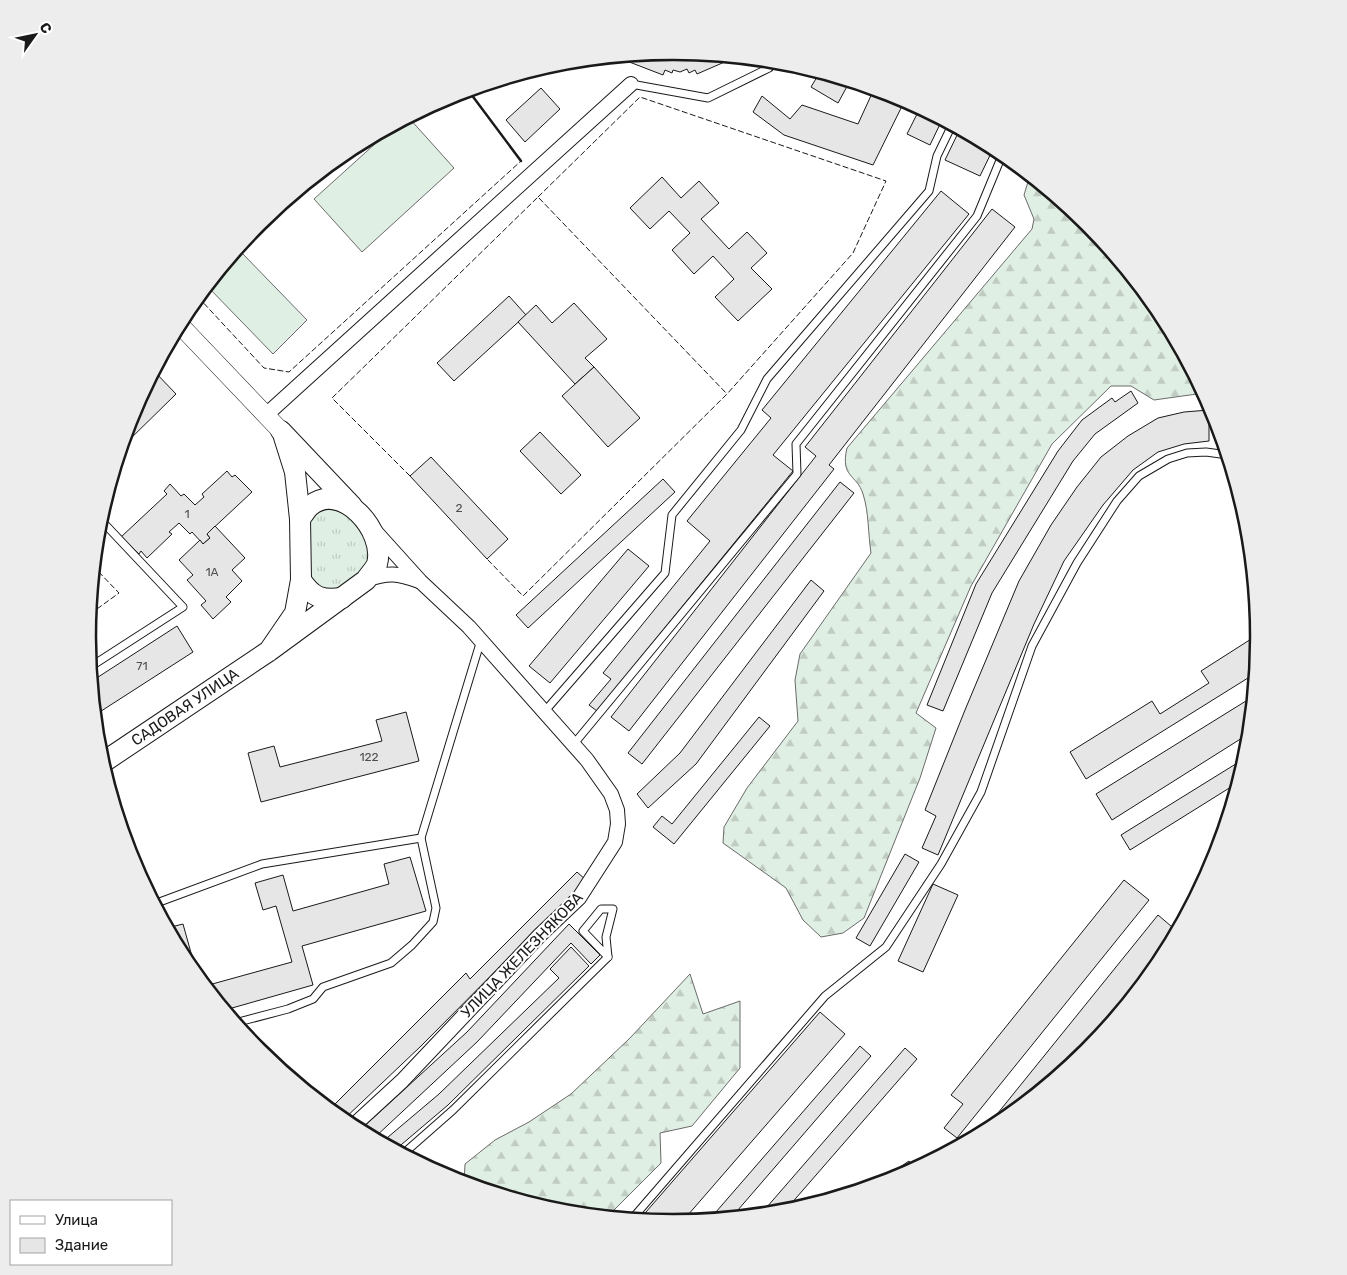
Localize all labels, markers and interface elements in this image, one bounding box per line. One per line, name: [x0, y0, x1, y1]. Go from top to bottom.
north arrow: [10, 10, 60, 60]
text: С: [36, 19, 55, 37]
house number: 2: [455, 501, 463, 515]
house number: 1: [184, 507, 190, 521]
house number: 1А: [205, 565, 219, 579]
house number: 71: [136, 659, 148, 673]
street label: САДОВАЯ УЛИЦА: [128, 664, 242, 750]
house number: 122: [359, 750, 379, 764]
street label: УЛИЦА ЖЕЛЕЗНЯКОВА: [457, 888, 587, 1022]
legend: [10, 1200, 172, 1265]
text: Улица: [55, 1211, 98, 1229]
text: Здание: [55, 1236, 108, 1254]

